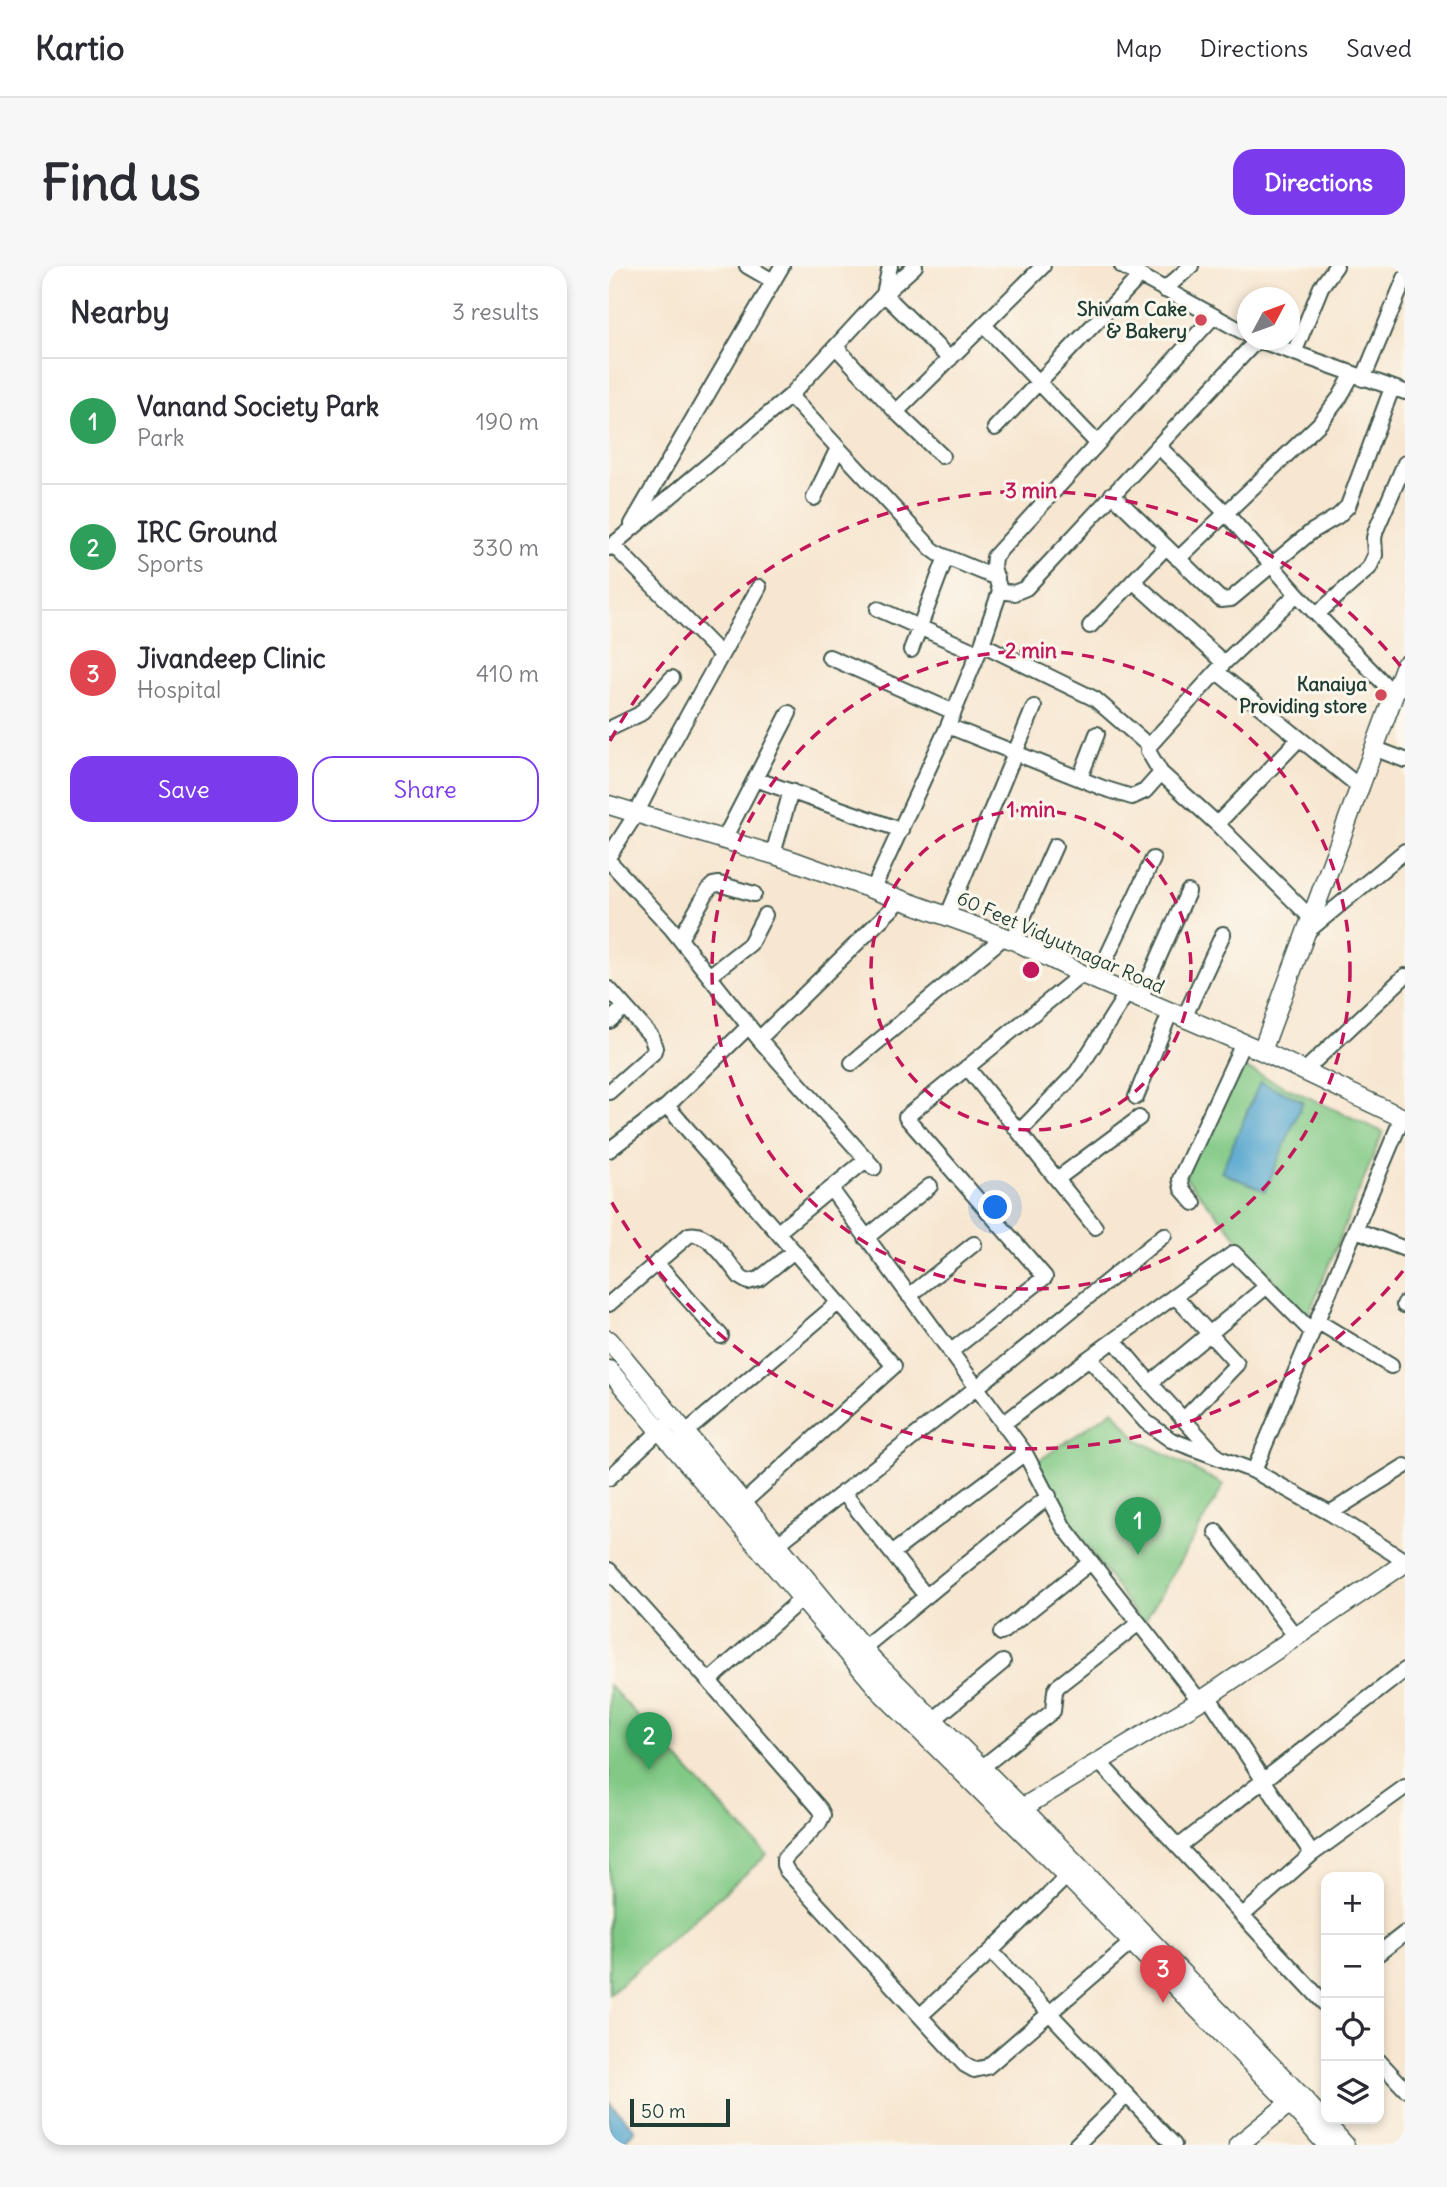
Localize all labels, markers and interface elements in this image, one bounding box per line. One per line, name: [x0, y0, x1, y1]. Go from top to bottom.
text: Kartio: [35, 27, 125, 69]
text: Map: [1115, 33, 1162, 63]
text: Directions: [1200, 33, 1308, 63]
text: Saved: [1346, 33, 1412, 63]
button: Directions: [1233, 149, 1405, 215]
text: Find us: [42, 152, 200, 213]
north arrow: [1237, 287, 1300, 350]
text: Nearby: [70, 293, 170, 331]
text: 3 results: [452, 297, 539, 326]
place label: Shivam Cake & Bakery: [1077, 297, 1187, 343]
marker: Shivam Cake & Bakery: [1193, 312, 1209, 328]
text: Vanand Society Park: [137, 390, 379, 423]
text: 1: [88, 407, 98, 436]
text: 190 m: [476, 407, 539, 436]
text: Park: [137, 423, 185, 452]
text: 3 min: [1005, 477, 1057, 504]
text: IRC Ground: [137, 516, 277, 549]
text: 2: [87, 533, 99, 562]
text: 330 m: [472, 533, 539, 562]
text: Sports: [137, 549, 203, 578]
text: 2 min: [1005, 637, 1057, 664]
text: Jivandeep Clinic: [137, 642, 326, 675]
text: 3: [86, 659, 100, 688]
text: 410 m: [476, 659, 539, 688]
place label: Kanaiya Providing store: [1239, 672, 1367, 718]
text: Hospital: [137, 675, 221, 704]
marker: Kanaiya Providing store: [1373, 687, 1389, 703]
button: Save: [70, 756, 298, 822]
button: Share: [312, 756, 539, 822]
text: 1 min: [1007, 796, 1055, 823]
street label: 60 Feet Vidyutnagar Road: [953, 885, 1169, 999]
centre of rings: [1019, 958, 1043, 982]
your location: [978, 1190, 1012, 1224]
pin: 1: [1115, 1497, 1161, 1555]
pin: 2: [626, 1712, 672, 1770]
map controls: [1321, 1872, 1384, 2124]
button: +: [1321, 1872, 1384, 1935]
button: −: [1321, 1935, 1384, 1998]
pin: 3: [1140, 1945, 1186, 2003]
button: locate: [1321, 1998, 1384, 2061]
button: layers: [1321, 2061, 1384, 2124]
scale bar: [630, 2096, 730, 2128]
text: 50 m: [641, 2099, 686, 2123]

